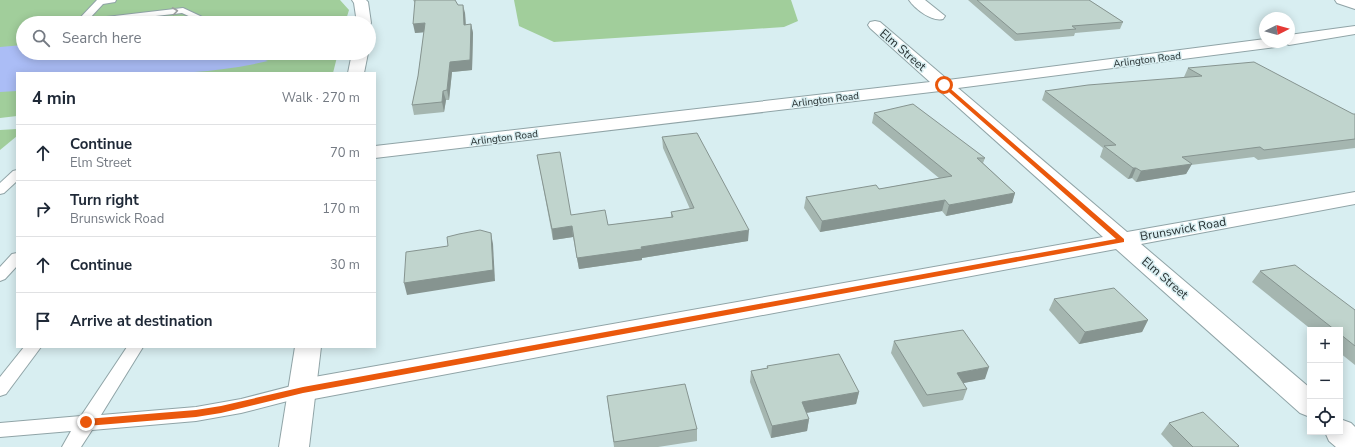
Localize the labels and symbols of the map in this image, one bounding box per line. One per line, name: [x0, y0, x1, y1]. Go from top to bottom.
one-way arrow: [172, 7, 178, 16]
north arrow: [1259, 12, 1295, 48]
street label: Elm Street: [876, 25, 930, 75]
street label: Arlington Road: [1112, 49, 1182, 71]
route start: [935, 76, 953, 94]
street label: Arlington Road: [790, 89, 860, 111]
street label: Arlington Road: [469, 127, 539, 149]
street label: Brunswick Road: [1139, 214, 1227, 244]
street label: Elm Street: [1138, 253, 1192, 303]
route end: [77, 413, 95, 431]

